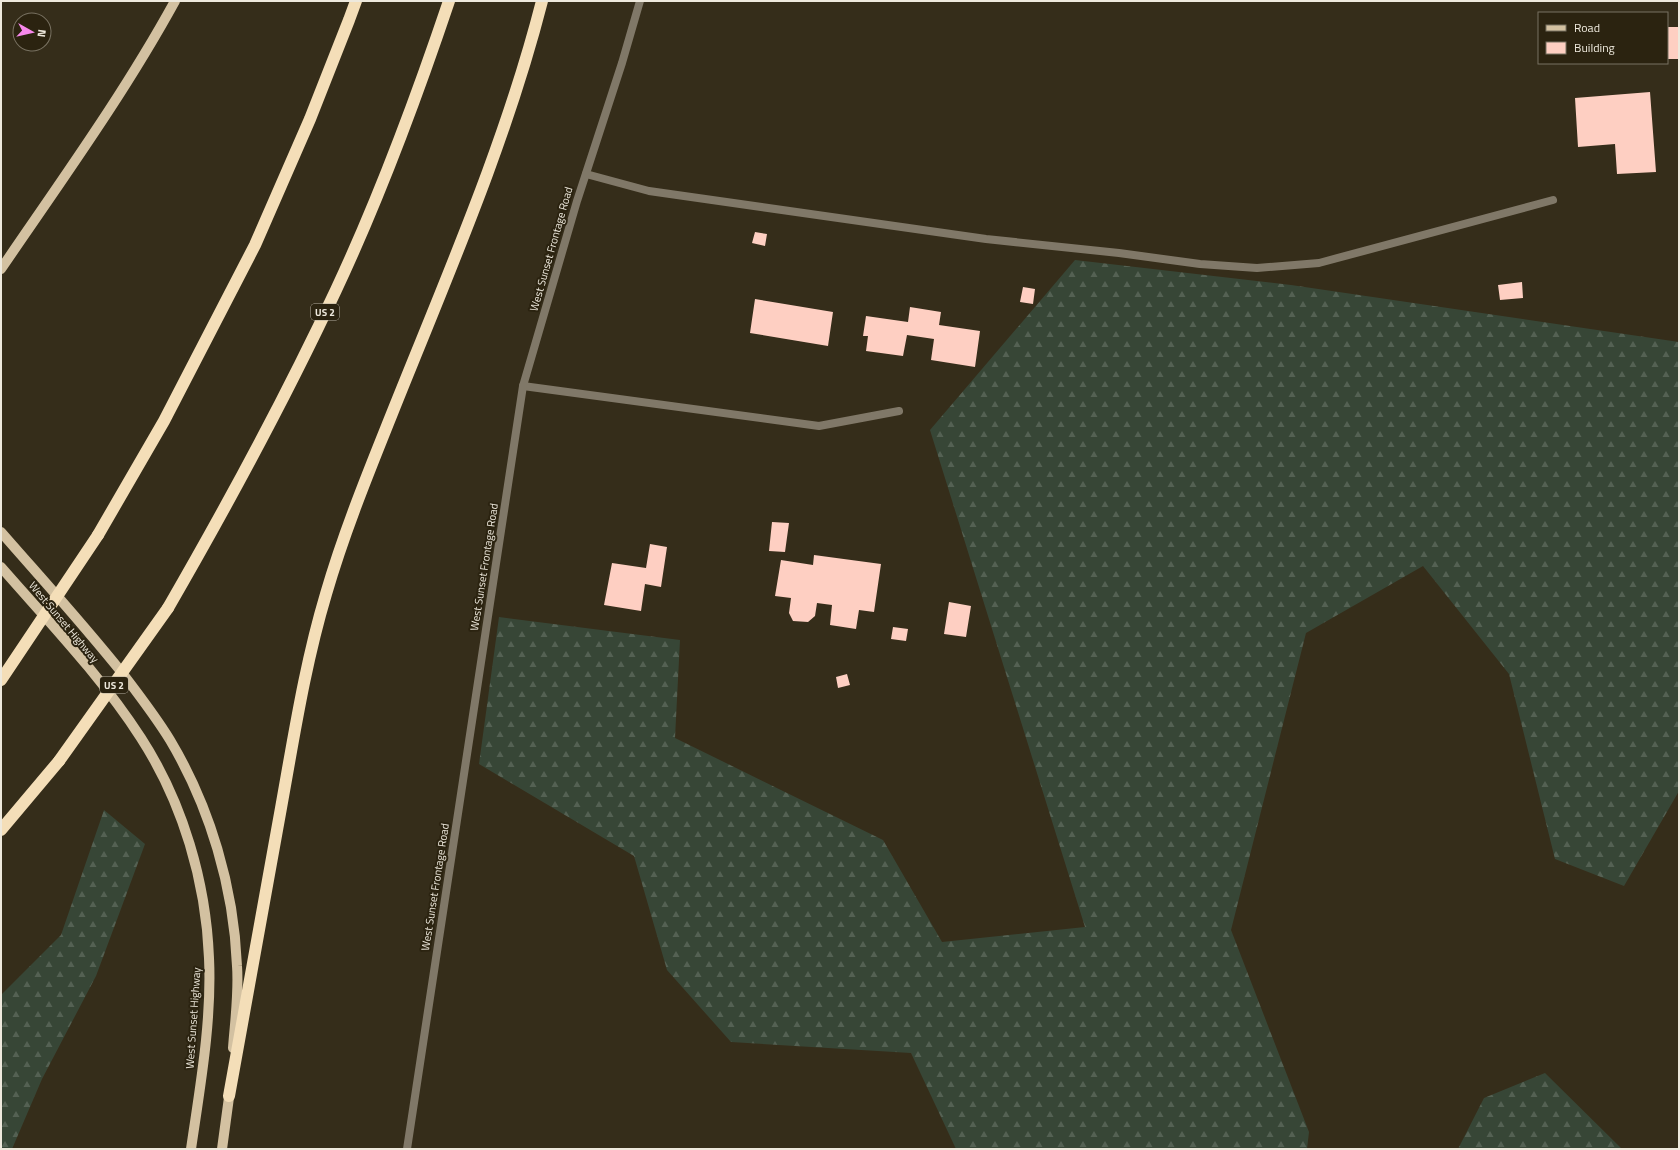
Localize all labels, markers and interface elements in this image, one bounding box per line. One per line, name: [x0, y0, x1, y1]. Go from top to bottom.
north arrow: [12, 12, 52, 52]
legend: [1538, 12, 1668, 64]
text: Road: [1574, 18, 1600, 37]
text: N: [33, 29, 50, 38]
text: Building: [1574, 38, 1615, 57]
street label: West Sunset Frontage Road: [526, 185, 576, 313]
road number: US 2: [311, 304, 339, 320]
street label: West Sunset Frontage Road: [466, 502, 502, 632]
street label: West Sunset Highway: [25, 578, 103, 667]
road number: US 2: [100, 677, 128, 693]
street label: West Sunset Frontage Road: [417, 822, 453, 952]
street label: West Sunset Highway: [181, 966, 205, 1069]

